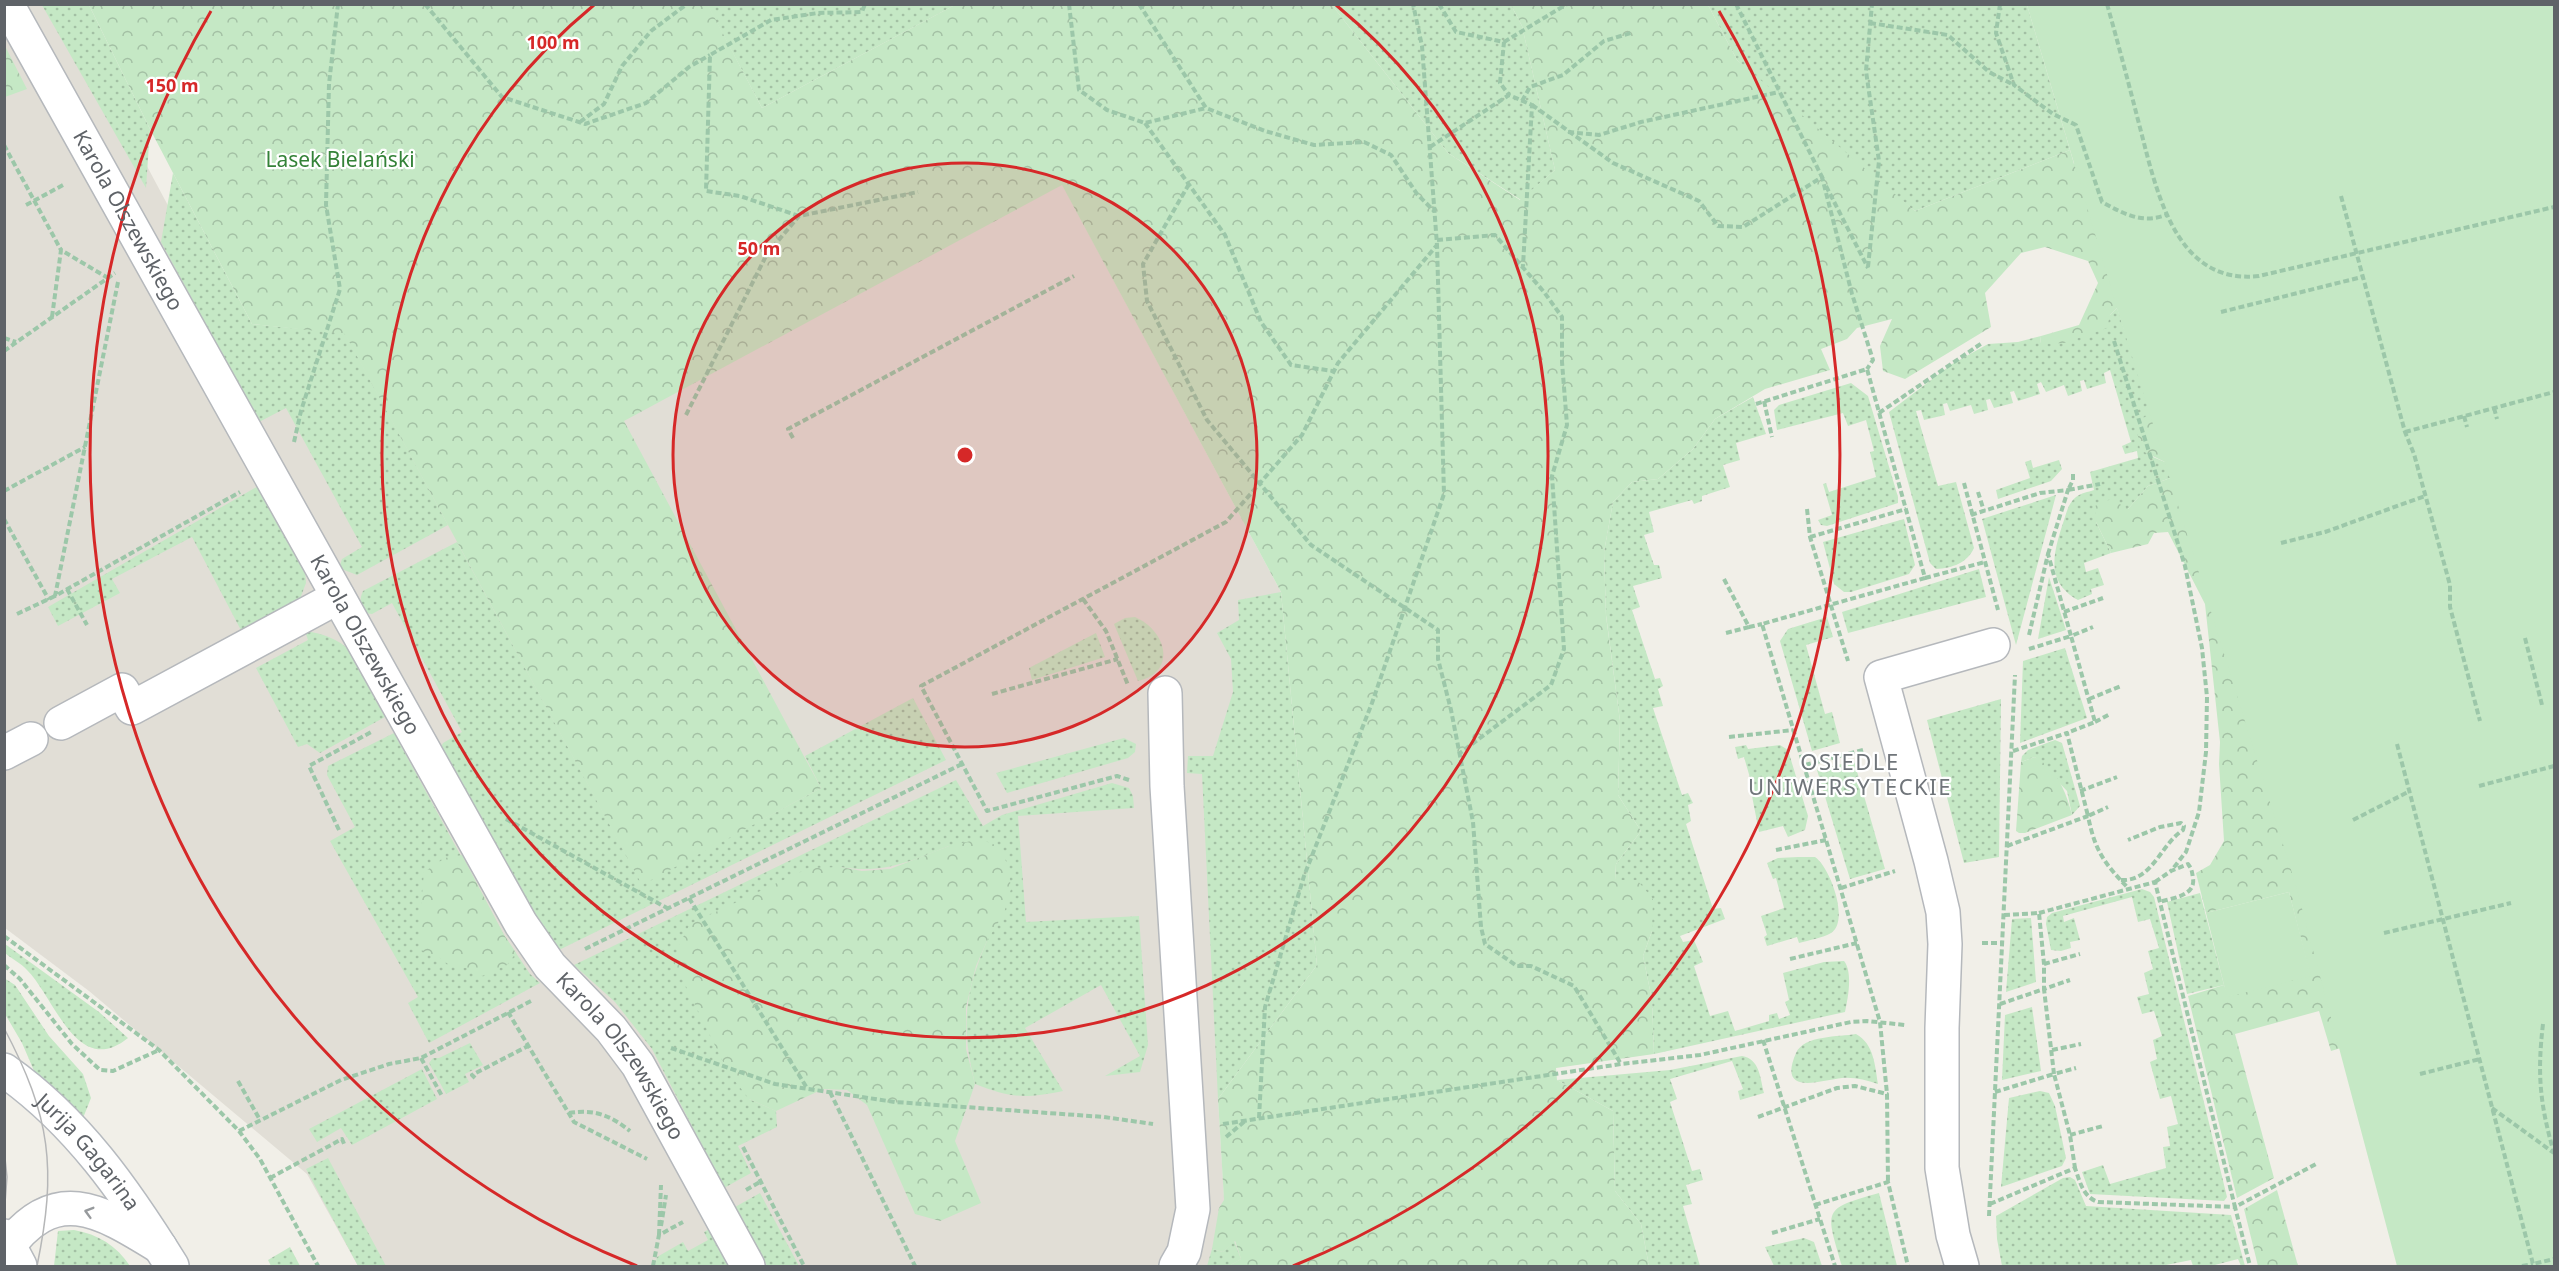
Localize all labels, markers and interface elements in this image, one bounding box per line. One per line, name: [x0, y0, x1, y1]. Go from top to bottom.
text: 100 m: [526, 30, 580, 54]
text: 150 m: [145, 73, 199, 97]
street label: Karola Olszewskiego: [67, 125, 190, 315]
park label: Lasek Bielański: [265, 145, 415, 173]
text: 50 m: [738, 236, 780, 260]
centre of rings: [955, 445, 975, 465]
street label: Karola Olszewskiego: [304, 549, 427, 739]
district label: OSIEDLE UNIWERSYTECKIE: [1748, 746, 1952, 801]
street label: Karola Olszewskiego: [550, 966, 691, 1145]
street label: Jurija Gagarina: [29, 1085, 147, 1216]
one-way arrow: [84, 1207, 95, 1219]

